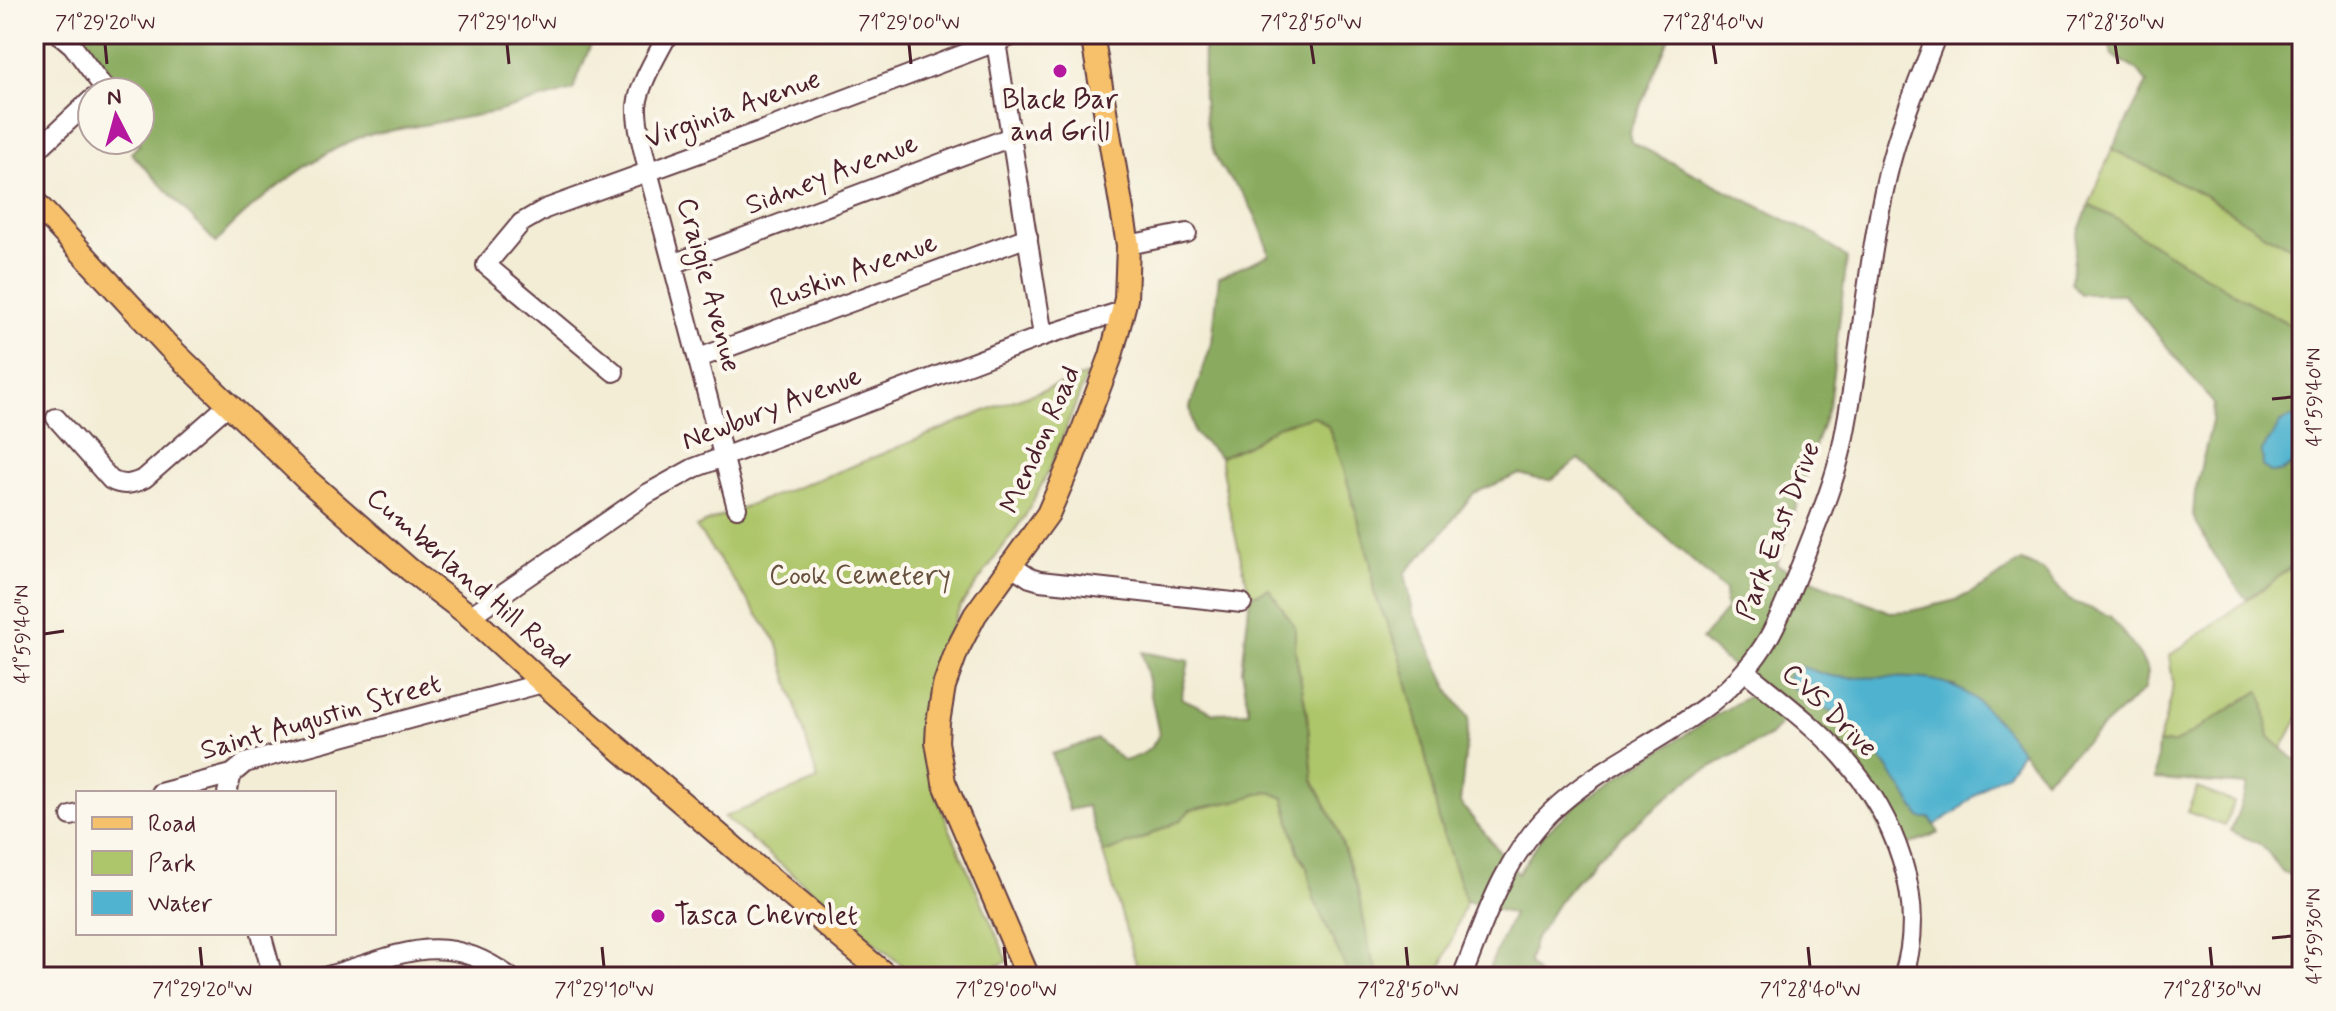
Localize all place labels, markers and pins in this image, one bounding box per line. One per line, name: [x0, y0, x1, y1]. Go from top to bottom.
marker: Black Bar and Grill: [1051, 62, 1069, 80]
place label: Black Bar and Grill: [1002, 82, 1119, 151]
place label: Tasca Chevrolet: [674, 898, 858, 935]
marker: Tasca Chevrolet: [649, 907, 667, 925]

